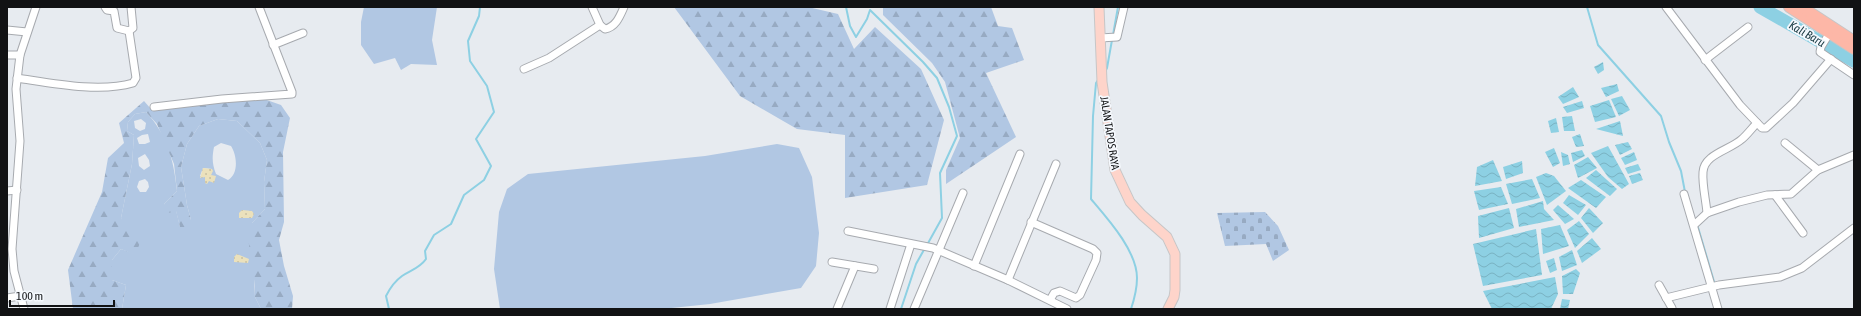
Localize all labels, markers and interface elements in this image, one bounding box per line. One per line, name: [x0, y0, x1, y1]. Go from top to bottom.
water label: Kali Baru: [1786, 18, 1828, 50]
street label: JALAN TAPOS RAYA: [1098, 95, 1122, 171]
scale bar: [10, 282, 114, 308]
text: 100 m: [16, 289, 43, 303]

